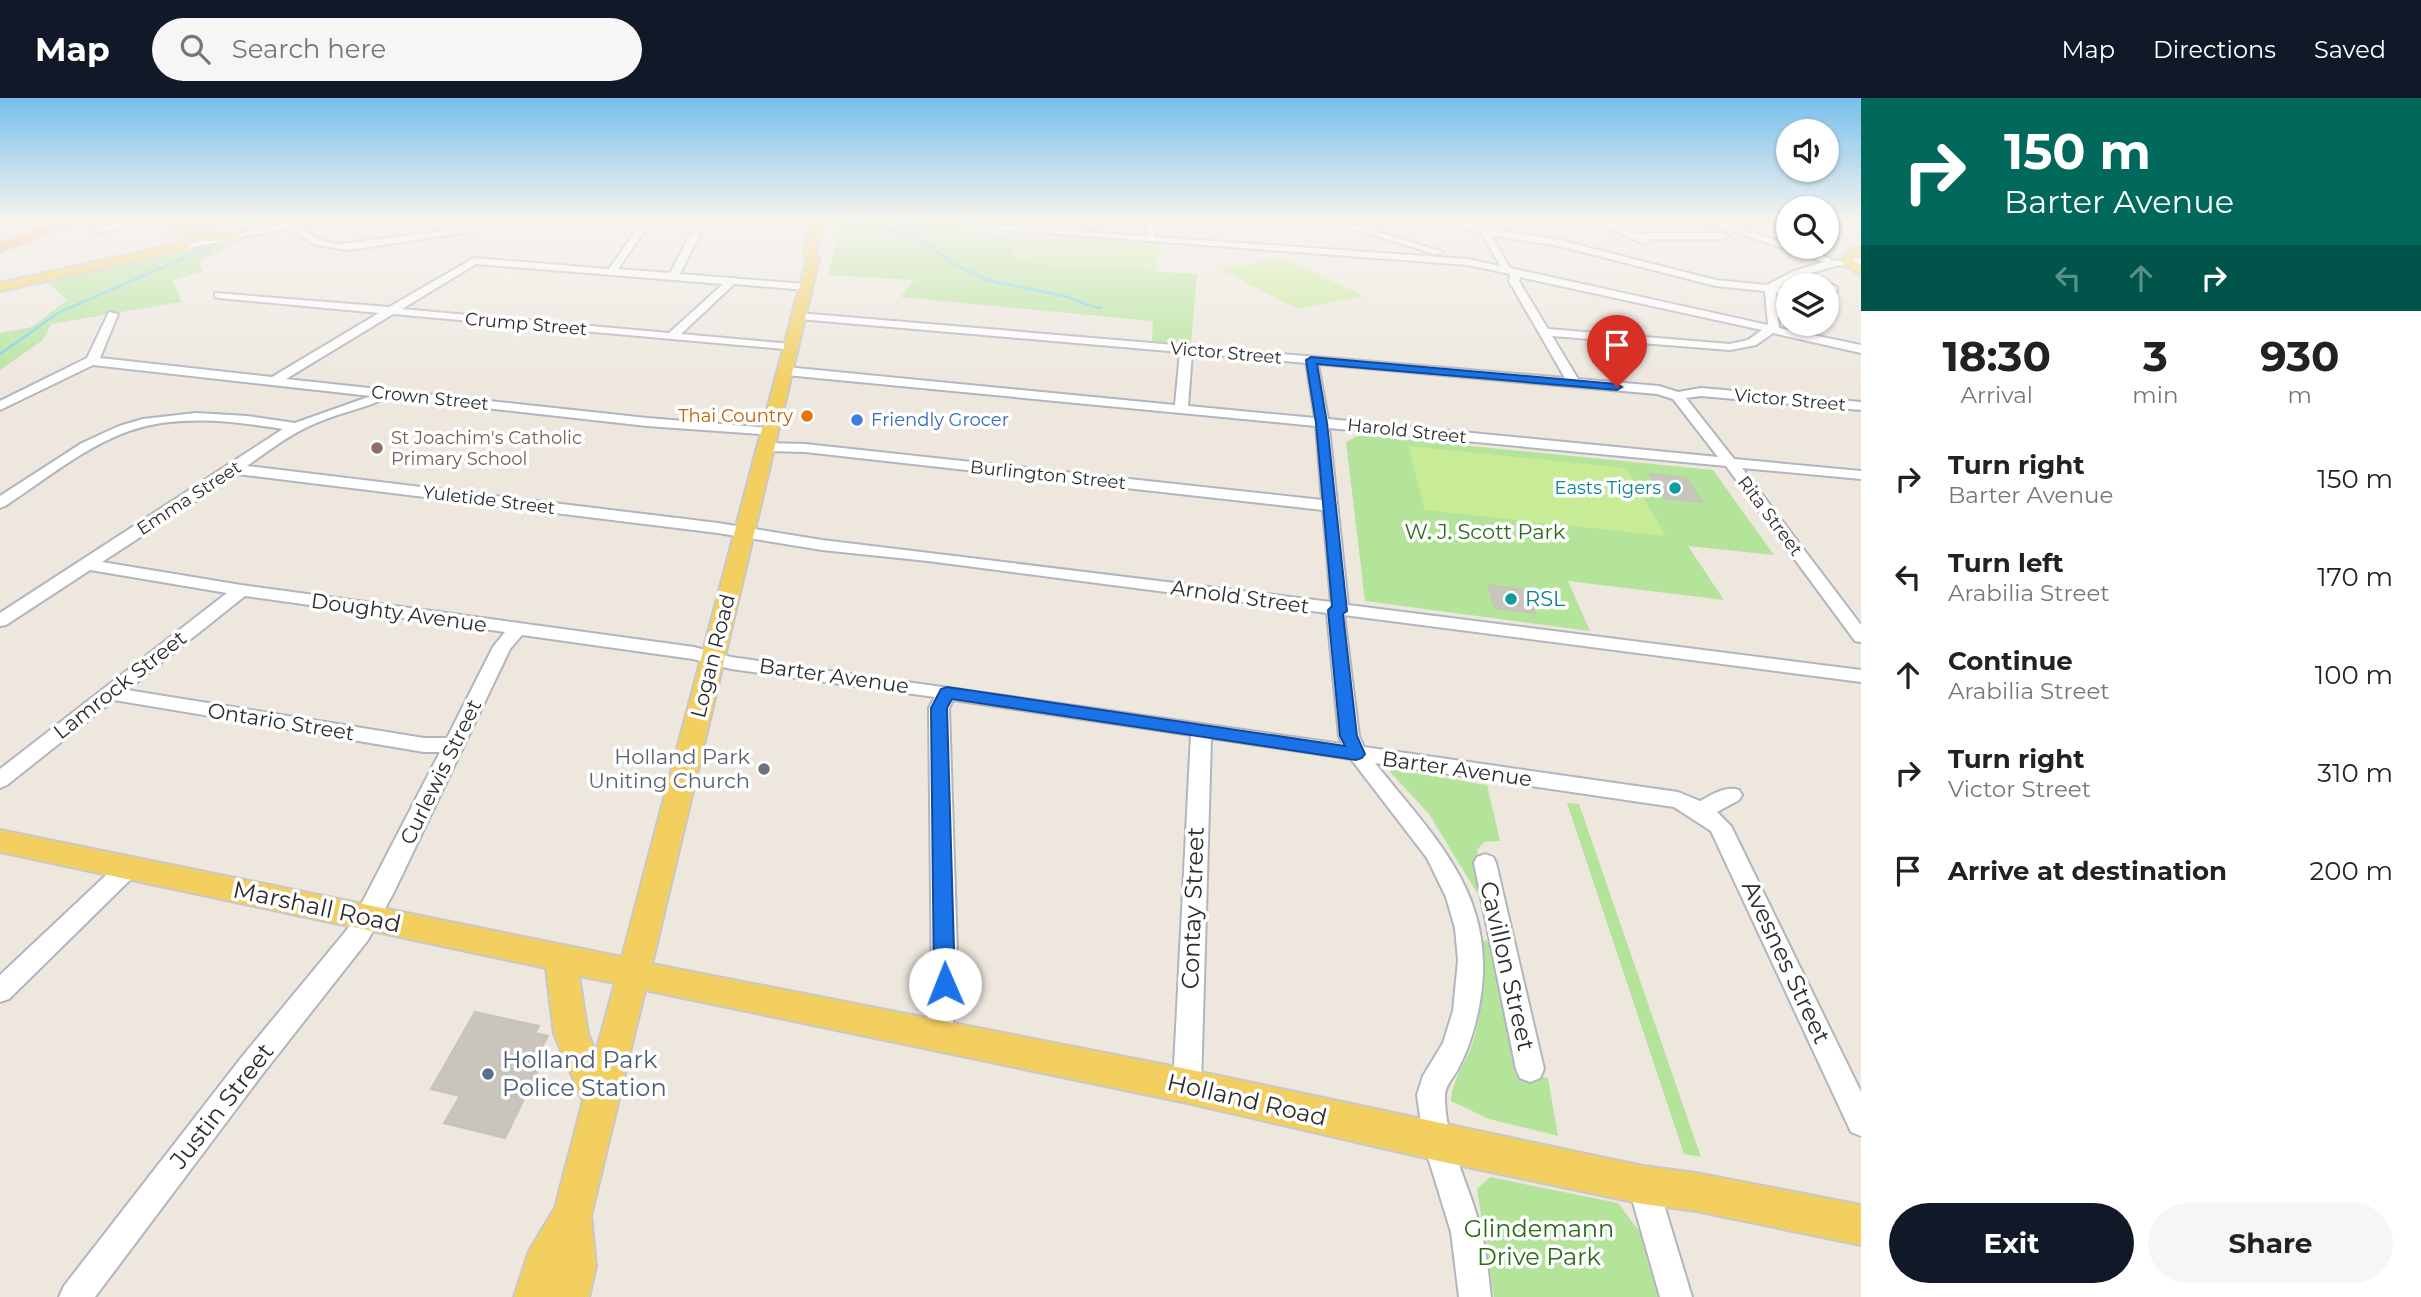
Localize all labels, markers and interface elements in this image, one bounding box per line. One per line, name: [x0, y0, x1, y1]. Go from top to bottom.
search box: [152, 18, 642, 81]
text: Map: [35, 29, 110, 69]
icon: search: [176, 30, 214, 68]
text: Search here: [232, 33, 386, 65]
text: Map: [2062, 35, 2115, 64]
text: Directions: [2153, 35, 2276, 64]
text: Saved: [2314, 35, 2386, 64]
map controls: [1776, 119, 1839, 336]
button: sound: [1776, 119, 1839, 182]
text: 150 m: [2004, 122, 2151, 181]
icon: right: [1889, 126, 1980, 217]
text: Barter Avenue: [2004, 182, 2234, 221]
button: search: [1776, 196, 1839, 259]
icon: left: [2049, 259, 2087, 297]
icon: ahead: [2122, 259, 2160, 297]
icon: right: [2195, 259, 2233, 297]
button: layers: [1776, 273, 1839, 336]
street label: Crump Street: [464, 308, 588, 340]
pin: [1587, 315, 1647, 387]
icon: arrive: [1598, 326, 1636, 364]
text: 18:30: [1942, 330, 2051, 382]
text: 3: [2143, 330, 2168, 382]
text: 930: [2260, 330, 2340, 382]
street label: Victor Street: [1169, 337, 1283, 369]
street label: Crown Street: [370, 381, 490, 415]
text: Arrival: [1960, 381, 2033, 409]
text: min: [2132, 381, 2179, 409]
text: m: [2288, 381, 2312, 409]
street label: Victor Street: [1733, 384, 1847, 416]
place label: Thai Country: [678, 405, 793, 427]
marker: Thai Country: [799, 408, 815, 424]
place label: Friendly Grocer: [871, 409, 1009, 431]
marker: Friendly Grocer: [849, 412, 865, 428]
street label: Harold Street: [1346, 414, 1468, 448]
place label: St Joachim's Catholic Primary School: [391, 427, 582, 470]
marker: St Joachim's Catholic Primary School: [369, 440, 385, 456]
text: Turn right: [1948, 449, 2084, 481]
street label: Emma Street: [133, 456, 245, 540]
street label: Burlington Street: [969, 456, 1127, 494]
icon: right: [1889, 460, 1927, 498]
text: 150 m: [2317, 463, 2393, 495]
street label: Rita Street: [1733, 472, 1807, 560]
place label: Easts Tigers: [1555, 477, 1661, 499]
marker: Easts Tigers: [1667, 480, 1683, 496]
street label: Yuletide Street: [422, 481, 556, 519]
text: Barter Avenue: [1948, 481, 2113, 509]
park label: W. J. Scott Park: [1405, 519, 1566, 544]
text: Turn left: [1948, 547, 2064, 579]
icon: left: [1889, 558, 1927, 596]
text: 170 m: [2317, 561, 2393, 593]
street label: Arnold Street: [1169, 574, 1311, 619]
text: Arabilia Street: [1948, 579, 2110, 607]
place label: RSL: [1525, 586, 1566, 611]
street label: Doughty Avenue: [310, 588, 489, 637]
street label: Logan Road: [685, 591, 740, 720]
marker: RSL: [1503, 591, 1519, 607]
street label: Lamrock Street: [48, 625, 191, 744]
text: Continue: [1948, 645, 2073, 677]
street label: Barter Avenue: [758, 653, 911, 698]
icon: ahead: [1889, 656, 1927, 694]
text: 100 m: [2315, 659, 2393, 691]
text: Arabilia Street: [1948, 677, 2110, 705]
street label: Curlewis Street: [395, 695, 486, 848]
street label: Ontario Street: [206, 698, 356, 745]
text: Turn right: [1948, 743, 2084, 775]
place label: Holland Park Uniting Church: [588, 744, 750, 793]
street label: Barter Avenue: [1381, 746, 1534, 791]
icon: right: [1889, 754, 1927, 792]
text: 310 m: [2317, 757, 2393, 789]
marker: Holland Park Uniting Church: [756, 761, 772, 777]
text: Victor Street: [1948, 775, 2091, 803]
street label: Contay Street: [1175, 826, 1210, 990]
icon: arrive: [1889, 852, 1927, 890]
text: Arrive at destination: [1948, 855, 2227, 887]
text: 200 m: [2309, 855, 2393, 887]
street label: Marshall Road: [231, 875, 404, 938]
street label: Avesnes Street: [1736, 876, 1837, 1048]
street label: Cavillon Street: [1474, 878, 1541, 1054]
position arrow: [908, 947, 982, 1021]
street label: Justin Street: [163, 1037, 280, 1175]
place label: Holland Park Police Station: [502, 1045, 667, 1102]
marker: Holland Park Police Station: [480, 1066, 496, 1082]
street label: Holland Road: [1164, 1067, 1330, 1132]
button: Exit: [1889, 1203, 2134, 1283]
button: Share: [2148, 1203, 2393, 1283]
park label: Glindemann Drive Park: [1464, 1214, 1614, 1271]

